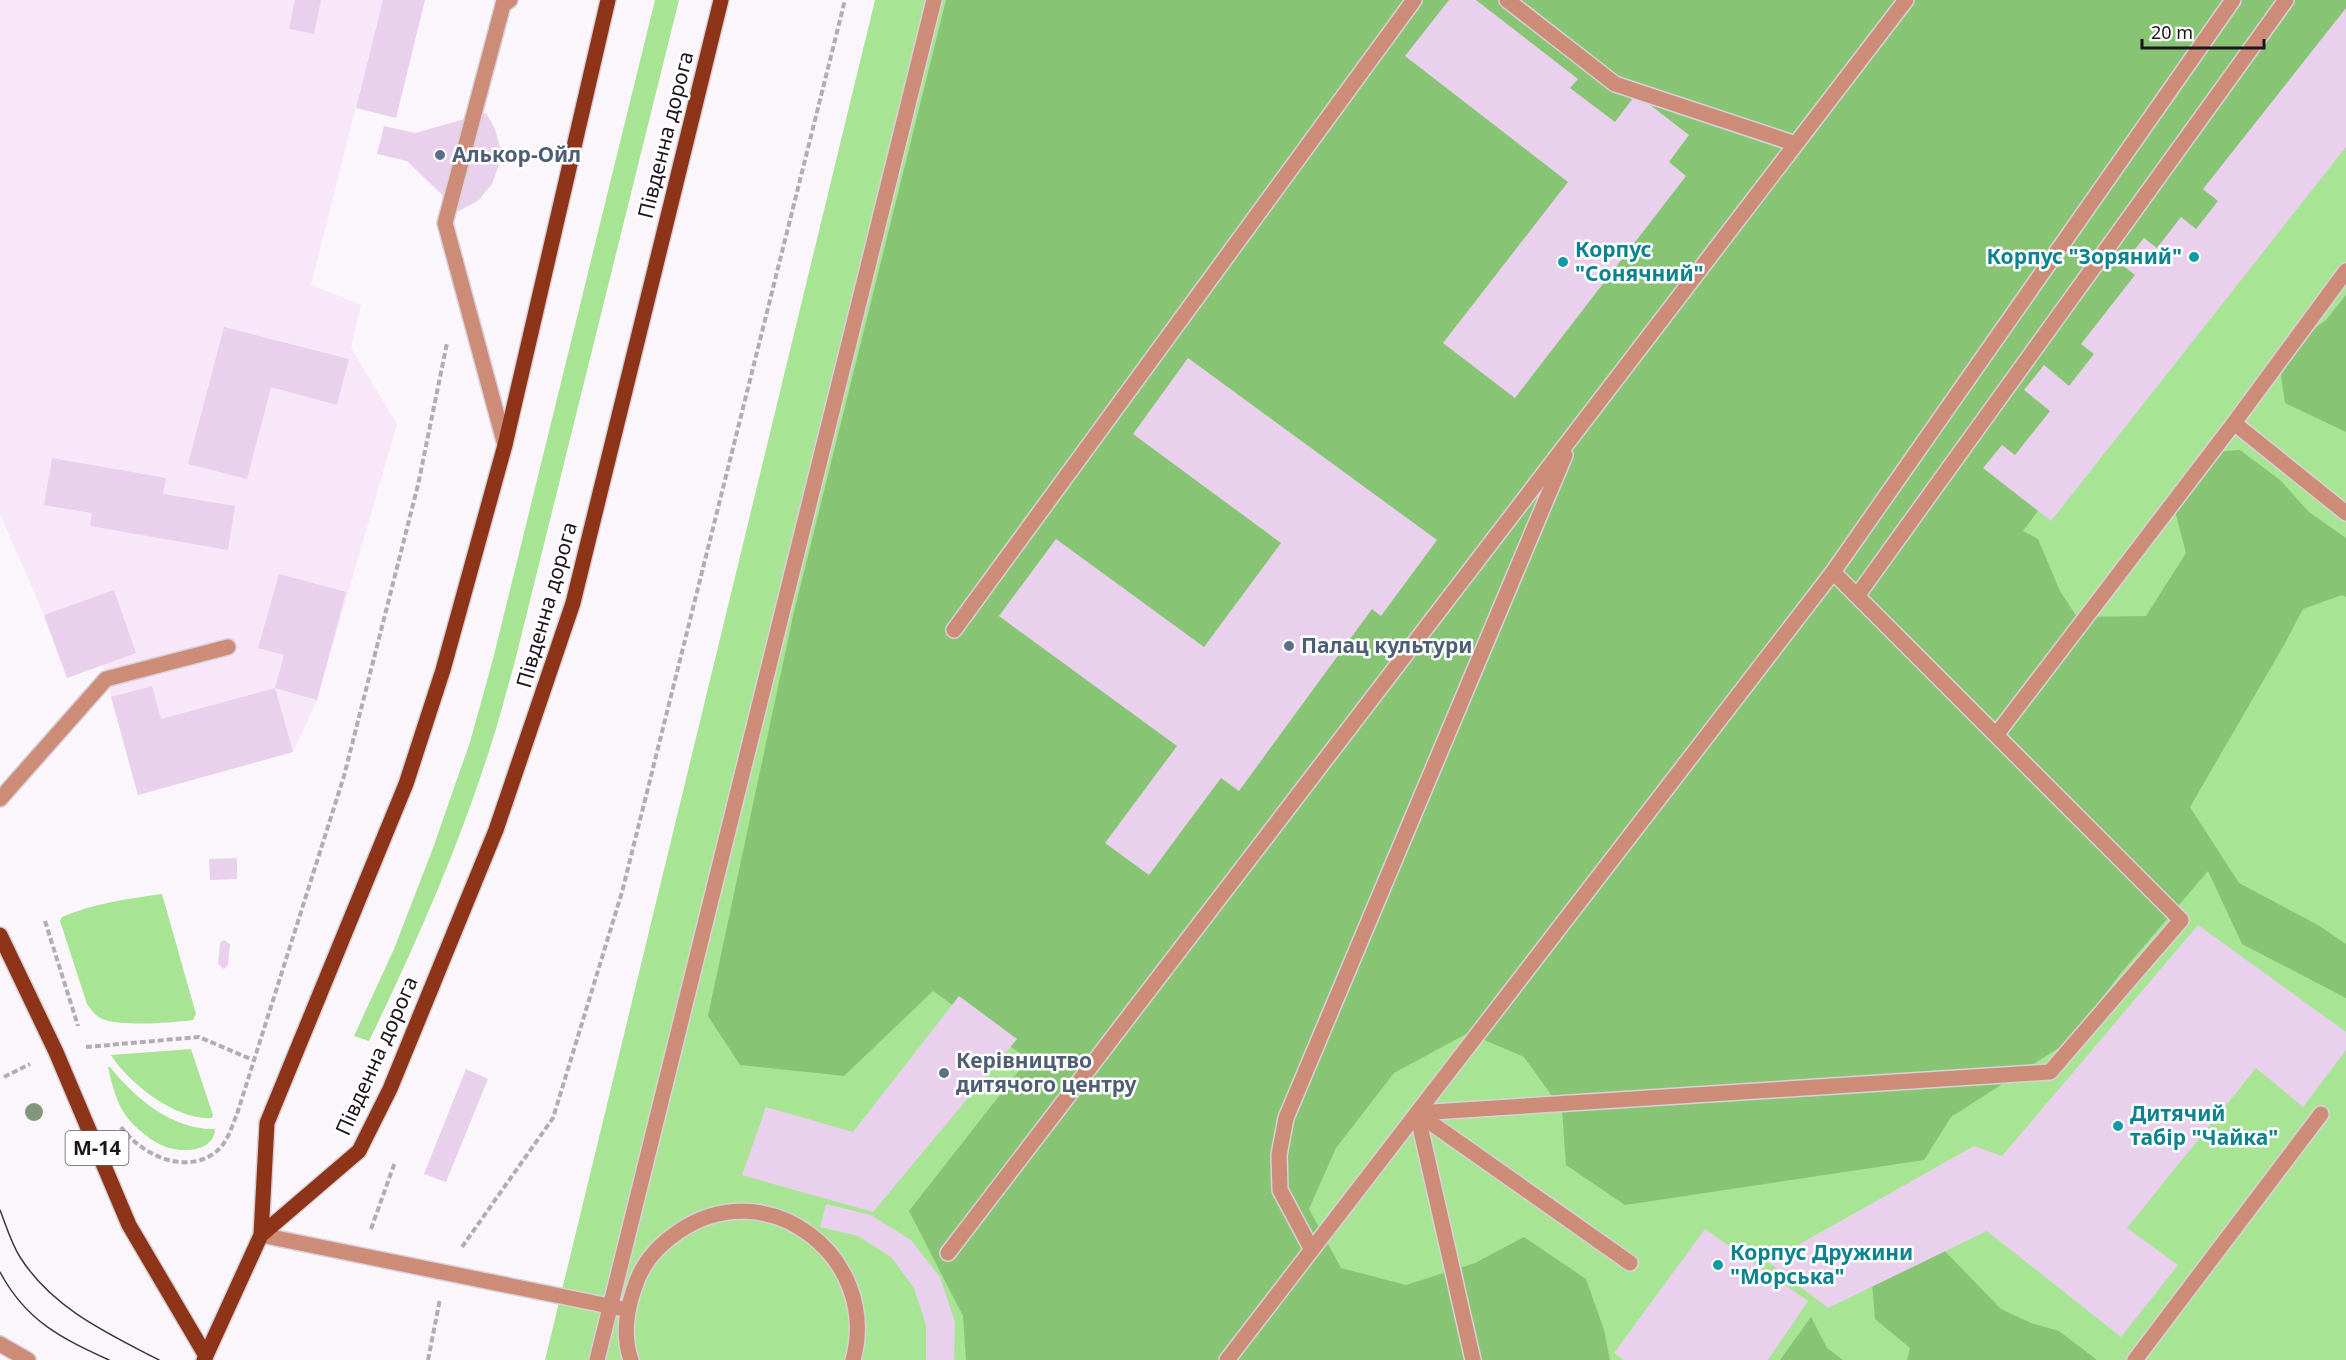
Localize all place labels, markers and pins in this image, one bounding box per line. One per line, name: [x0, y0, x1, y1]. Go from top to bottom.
place label: Алькор-Ойл: [452, 140, 581, 168]
marker: Алькор-Ойл: [433, 148, 447, 162]
place label: Корпус "Сонячний": [1575, 235, 1704, 287]
place label: Корпус "Зоряний": [1986, 242, 2182, 270]
marker: Корпус "Зоряний": [2187, 250, 2201, 264]
marker: Корпус "Сонячний": [1556, 255, 1570, 269]
place label: Палац культури: [1301, 631, 1472, 659]
marker: Палац культури: [1282, 639, 1296, 653]
place label: Керівництво дитячого центру: [956, 1046, 1137, 1098]
marker: Керівництво дитячого центру: [937, 1066, 951, 1080]
place label: Дитячий табір "Чайка": [2130, 1099, 2278, 1151]
marker: Дитячий табір "Чайка": [2111, 1119, 2125, 1133]
place label: Корпус Дружини "Морська": [1730, 1238, 1913, 1290]
marker: Корпус Дружини "Морська": [1711, 1258, 1725, 1272]

